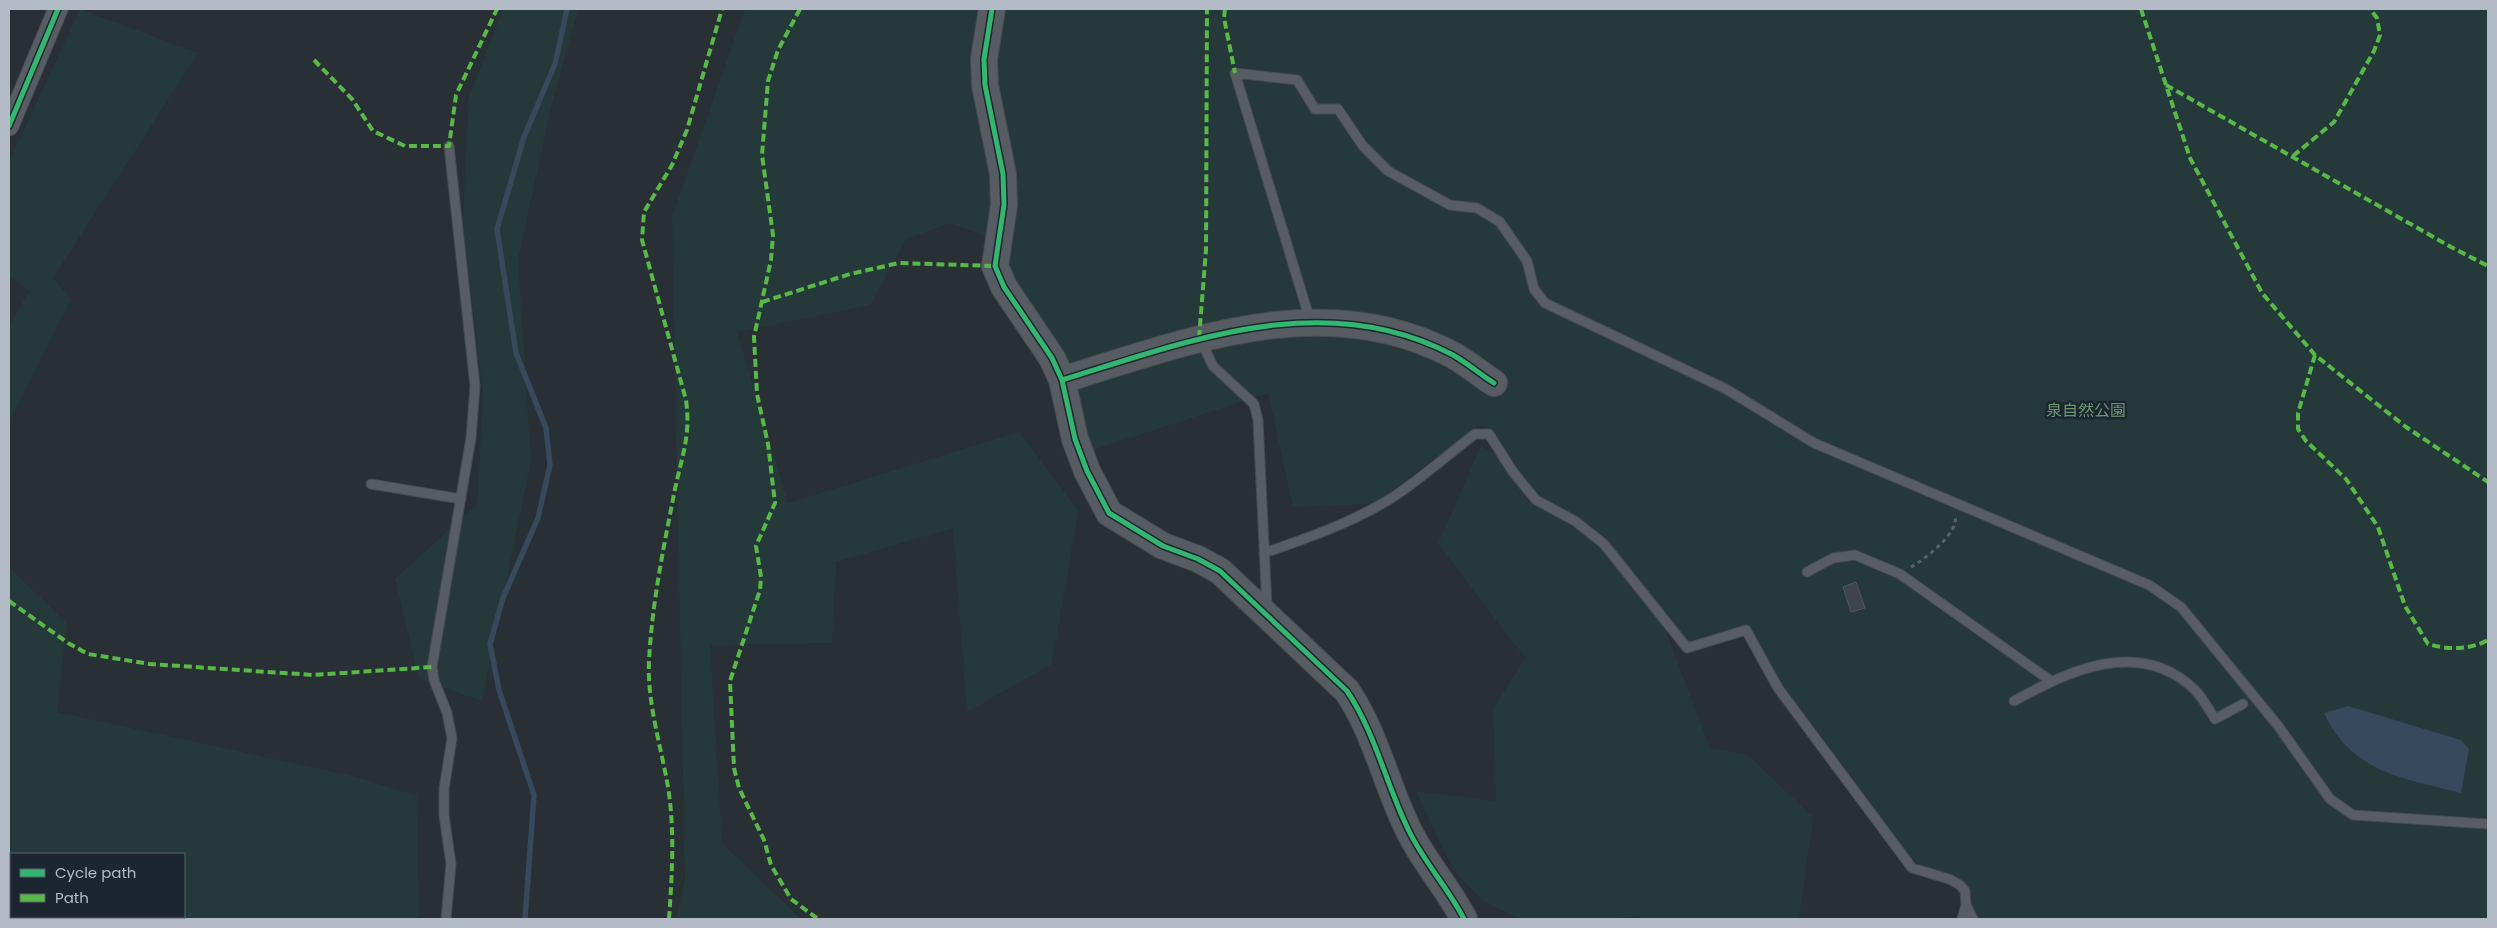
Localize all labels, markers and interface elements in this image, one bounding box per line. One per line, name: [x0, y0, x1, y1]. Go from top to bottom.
park label: 泉自然公園: [2046, 399, 2126, 422]
legend: [10, 853, 185, 918]
text: Cycle path: [55, 862, 136, 883]
text: Path: [55, 887, 89, 908]

